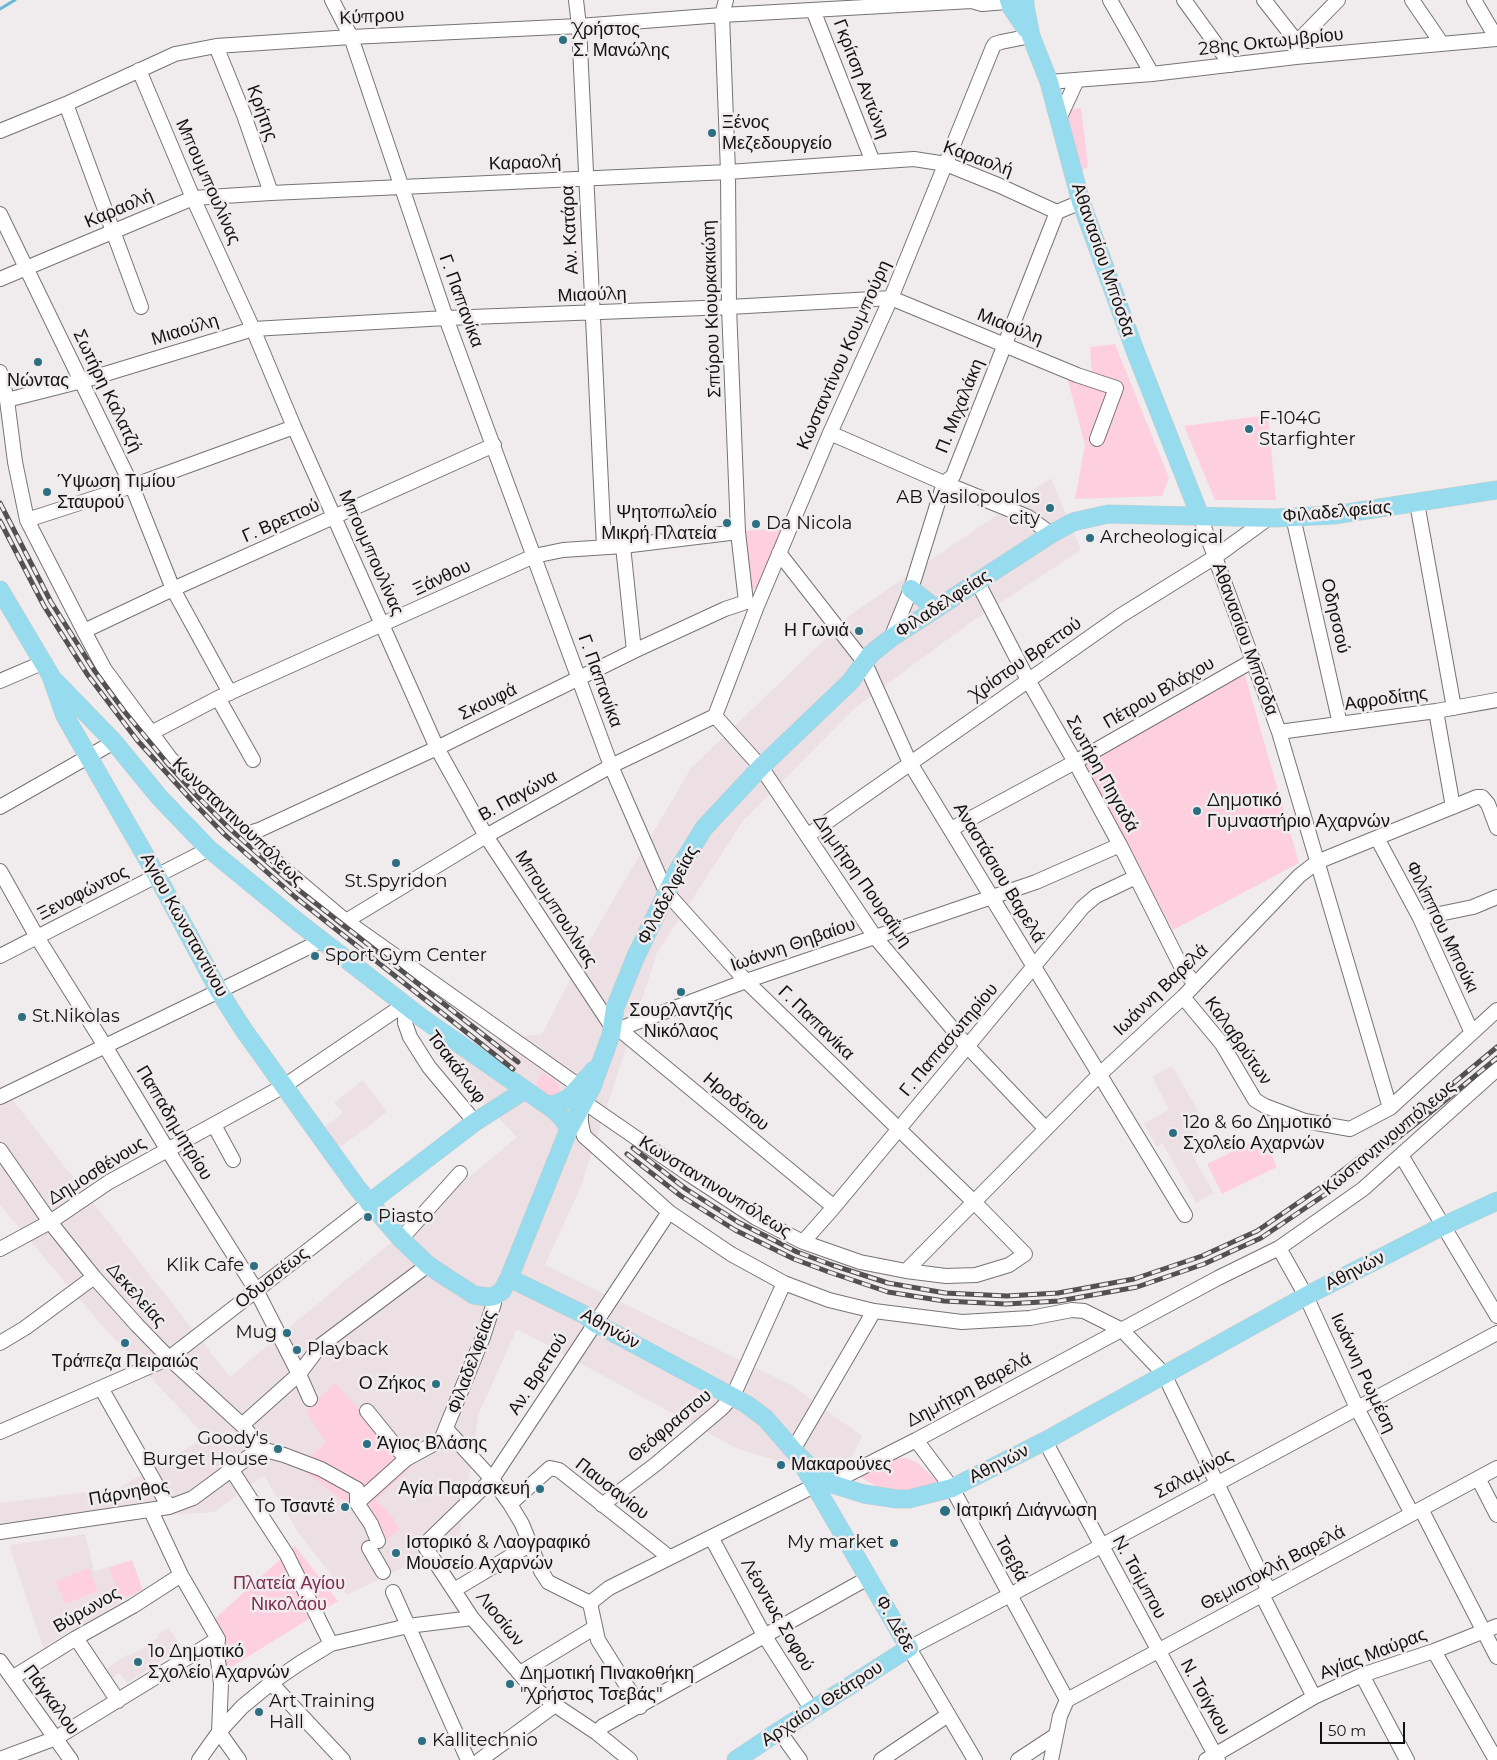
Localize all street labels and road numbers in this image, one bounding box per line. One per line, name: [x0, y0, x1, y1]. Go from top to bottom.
street label: Κύπρου: [339, 5, 405, 29]
street label: Γκρίτση Αντώνη: [828, 16, 894, 142]
street label: 28ης Οκτωμβρίου: [1197, 24, 1345, 60]
street label: Κρήτης: [242, 82, 282, 144]
street label: Μπουμπουλίνας: [171, 116, 245, 248]
street label: Καραολή: [940, 136, 1016, 182]
street label: Καραολή: [488, 151, 562, 175]
street label: Αθανασίου Μπόσδα: [1067, 180, 1139, 340]
street label: Καραολή: [81, 185, 157, 233]
street label: Αν. Κατάρα: [557, 185, 583, 275]
street label: Σπύρου Κιουρκακιώτη: [698, 220, 726, 398]
street label: Γ. Παπανίκα: [434, 252, 488, 350]
street label: Κωσταντίνου Κουμπούρη: [792, 257, 896, 453]
street label: Μιαούλη: [557, 283, 627, 307]
street label: Μιαούλη: [974, 304, 1046, 350]
street label: Μιαούλη: [149, 310, 221, 350]
street label: Σωτήρη Καλατζή: [68, 326, 146, 456]
street label: Π. Μιχαλάκη: [931, 356, 989, 456]
street label: Μπουμπουλίνας: [334, 487, 408, 619]
street label: Γ. Βρεττού: [239, 494, 323, 548]
street label: Φιλαδελφείας: [1282, 496, 1392, 528]
street label: Ξάνθου: [410, 555, 474, 601]
street label: Αθανασίου Μπόσδα: [1207, 560, 1283, 718]
street label: Φιλαδελφείας: [891, 565, 995, 643]
street label: Οδησσού: [1316, 576, 1354, 656]
street label: Χρίστου Βρεττού: [966, 613, 1086, 705]
street label: Γ. Παπανίκα: [573, 632, 627, 730]
street label: Πέτρου Βλάχου: [1100, 653, 1218, 733]
street label: Σκουφά: [455, 679, 521, 725]
street label: Αφροδίτης: [1343, 682, 1429, 716]
street label: Σωτήρη Πηγαδά: [1061, 712, 1143, 836]
street label: Κωνσταντινουπόλεως: [167, 753, 309, 891]
street label: Β. Παγώνα: [475, 766, 561, 826]
street label: Αναστάσιου Βαρελά: [949, 799, 1049, 947]
street label: Δημήτρη Πουραΐμη: [808, 811, 916, 951]
street label: Φιλαδελφείας: [633, 842, 703, 948]
street label: Μπουμπουλίνας: [510, 847, 602, 971]
street label: Αγίου Κωνσταντίνου: [135, 849, 233, 1001]
street label: Φιλίππου Μπούκι: [1401, 858, 1483, 996]
street label: Ξενοφώντος: [34, 861, 132, 925]
street label: Ιωάννη Θηβαίου: [728, 913, 858, 977]
street label: Ιωάννη Βαρελά: [1109, 940, 1213, 1040]
street label: Γ. Παπασωτηρίου: [895, 979, 1003, 1101]
street label: Γ. Παπανίκα: [773, 981, 859, 1065]
street label: Καλαβρύτων: [1200, 993, 1276, 1089]
street label: Τσακάλωφ: [422, 1026, 490, 1108]
street label: Παπαδημητρίου: [131, 1062, 217, 1184]
street label: Ηροδότου: [699, 1068, 773, 1136]
street label: Κωσταντινουπόλεως: [1318, 1076, 1460, 1200]
street label: Κωνσταντινουπόλεως: [635, 1131, 795, 1243]
street label: Δημοσθένους: [44, 1132, 150, 1210]
street label: Οδυσσέως: [231, 1243, 313, 1313]
street label: Αθηνών: [1322, 1247, 1388, 1295]
street label: Δεκελείας: [102, 1258, 170, 1332]
street label: Αθηνών: [577, 1304, 643, 1354]
street label: Φιλαδελφείας: [443, 1307, 501, 1417]
street label: Ιωάννη Ρωμέση: [1326, 1310, 1400, 1436]
street label: Αν. Βρεττού: [504, 1329, 572, 1419]
street label: Δημήτρη Βαρελά: [903, 1348, 1035, 1432]
street label: Θεόφραστου: [624, 1385, 716, 1467]
street label: Αθηνών: [966, 1440, 1032, 1488]
street label: Σαλαμίνος: [1151, 1444, 1237, 1504]
street label: Παυσανίου: [571, 1454, 653, 1524]
street label: Πάρνηθος: [87, 1475, 171, 1511]
street label: Θεμιστοκλή Βαρελά: [1197, 1521, 1349, 1615]
street label: N. Τσίμπου: [1107, 1531, 1171, 1623]
street label: Τσεβά: [990, 1532, 1032, 1586]
street label: Λέοντως Σοφού: [736, 1555, 818, 1675]
street label: Βύρωνος: [50, 1582, 124, 1638]
street label: Λιοσίων: [471, 1587, 529, 1651]
street label: Φ. Δέδε: [870, 1592, 920, 1656]
street label: Αγίας Μαύρας: [1316, 1624, 1430, 1684]
street label: Ν. Τσίγκου: [1175, 1655, 1235, 1739]
street label: Αρχαίου Θεάτρου: [757, 1657, 887, 1751]
street label: Πάγκαλου: [18, 1661, 84, 1739]

